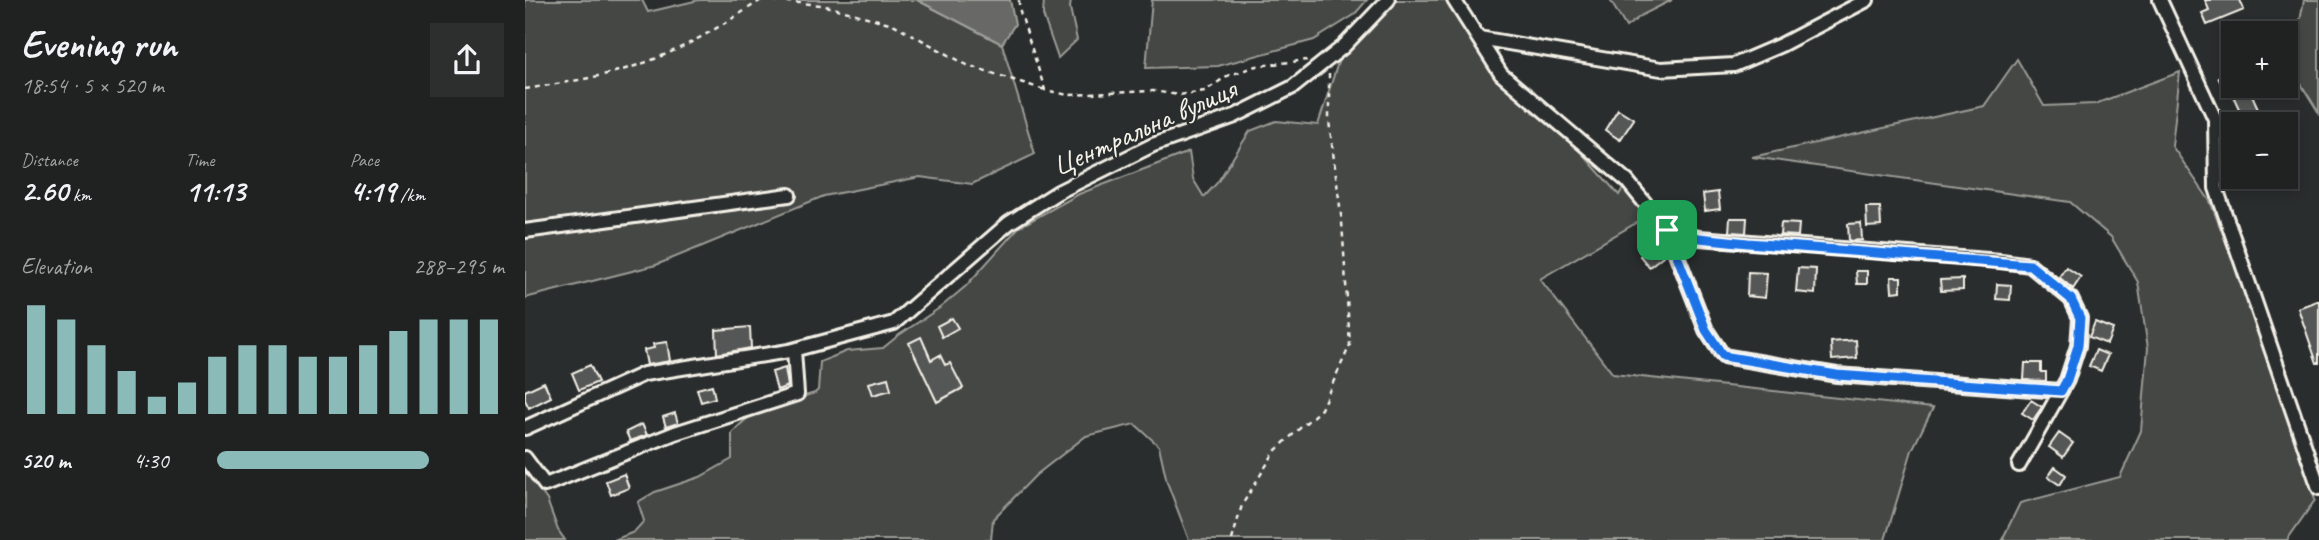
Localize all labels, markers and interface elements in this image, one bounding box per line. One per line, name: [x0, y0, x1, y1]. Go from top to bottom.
text: Evening run: [21, 21, 177, 68]
map controls: [2221, 21, 2298, 189]
button: +: [2221, 21, 2298, 98]
button: share: [430, 23, 504, 97]
street label: Центральна вулиця: [1046, 68, 1244, 185]
text: 18:54 · 5 × 520 m: [21, 71, 164, 100]
button: −: [2221, 112, 2298, 189]
text: Distance: [21, 148, 78, 172]
text: Time: [185, 148, 214, 172]
text: Pace: [350, 148, 379, 172]
text: 2.60: [21, 172, 68, 210]
text: 11:13: [185, 172, 245, 210]
text: 4:19: [350, 172, 396, 210]
text: km: [68, 183, 91, 207]
text: /km: [396, 183, 425, 207]
pin: [1637, 200, 1697, 260]
icon: arrive: [1648, 211, 1686, 249]
text: Elevation: [21, 252, 92, 281]
text: 288–295 m: [413, 252, 504, 281]
text: 520 m: [21, 446, 70, 475]
text: 4:30: [133, 446, 169, 475]

